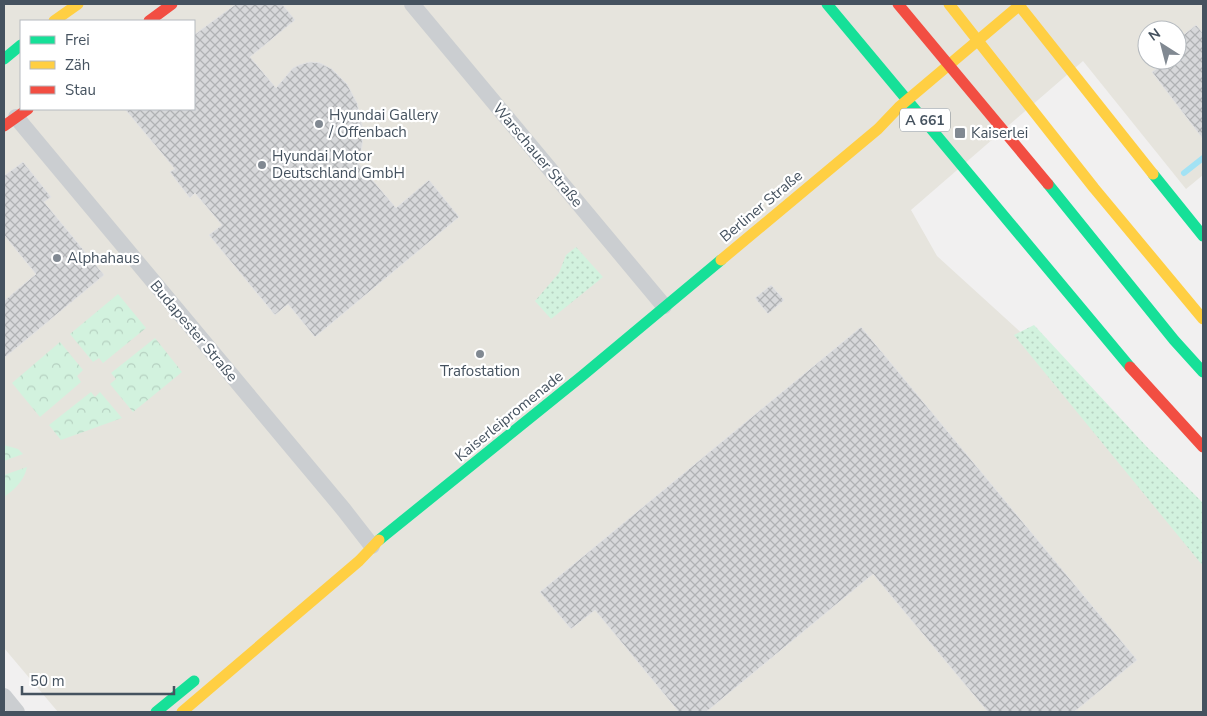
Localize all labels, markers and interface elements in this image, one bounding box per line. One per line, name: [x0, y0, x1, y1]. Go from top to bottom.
legend: [20, 20, 195, 110]
north arrow: [1137, 20, 1187, 70]
text: N: [1145, 24, 1164, 46]
text: Frei: [65, 30, 90, 50]
text: Zäh: [65, 55, 90, 75]
text: Stau: [65, 80, 96, 100]
street label: Warschauer Straße: [489, 99, 587, 211]
place label: Hyundai Gallery / Offenbach: [328, 105, 439, 142]
road number: A 661: [900, 108, 950, 132]
marker: Hyundai Gallery / Offenbach: [313, 118, 325, 130]
place label: Kaiserlei: [971, 123, 1028, 143]
marker: Kaiserlei: [953, 126, 967, 140]
place label: Hyundai Motor Deutschland GmbH: [272, 146, 405, 183]
marker: Hyundai Motor Deutschland GmbH: [256, 159, 268, 171]
street label: Berliner Straße: [715, 166, 807, 246]
place label: Alphahaus: [67, 248, 140, 268]
marker: Alphahaus: [51, 252, 63, 264]
street label: Budapester Straße: [146, 276, 242, 386]
marker: Trafostation: [474, 348, 486, 360]
place label: Trafostation: [440, 361, 520, 381]
street label: Kaiserleipromenade: [451, 366, 567, 466]
scale bar: [22, 664, 175, 696]
text: 50 m: [30, 671, 65, 691]

